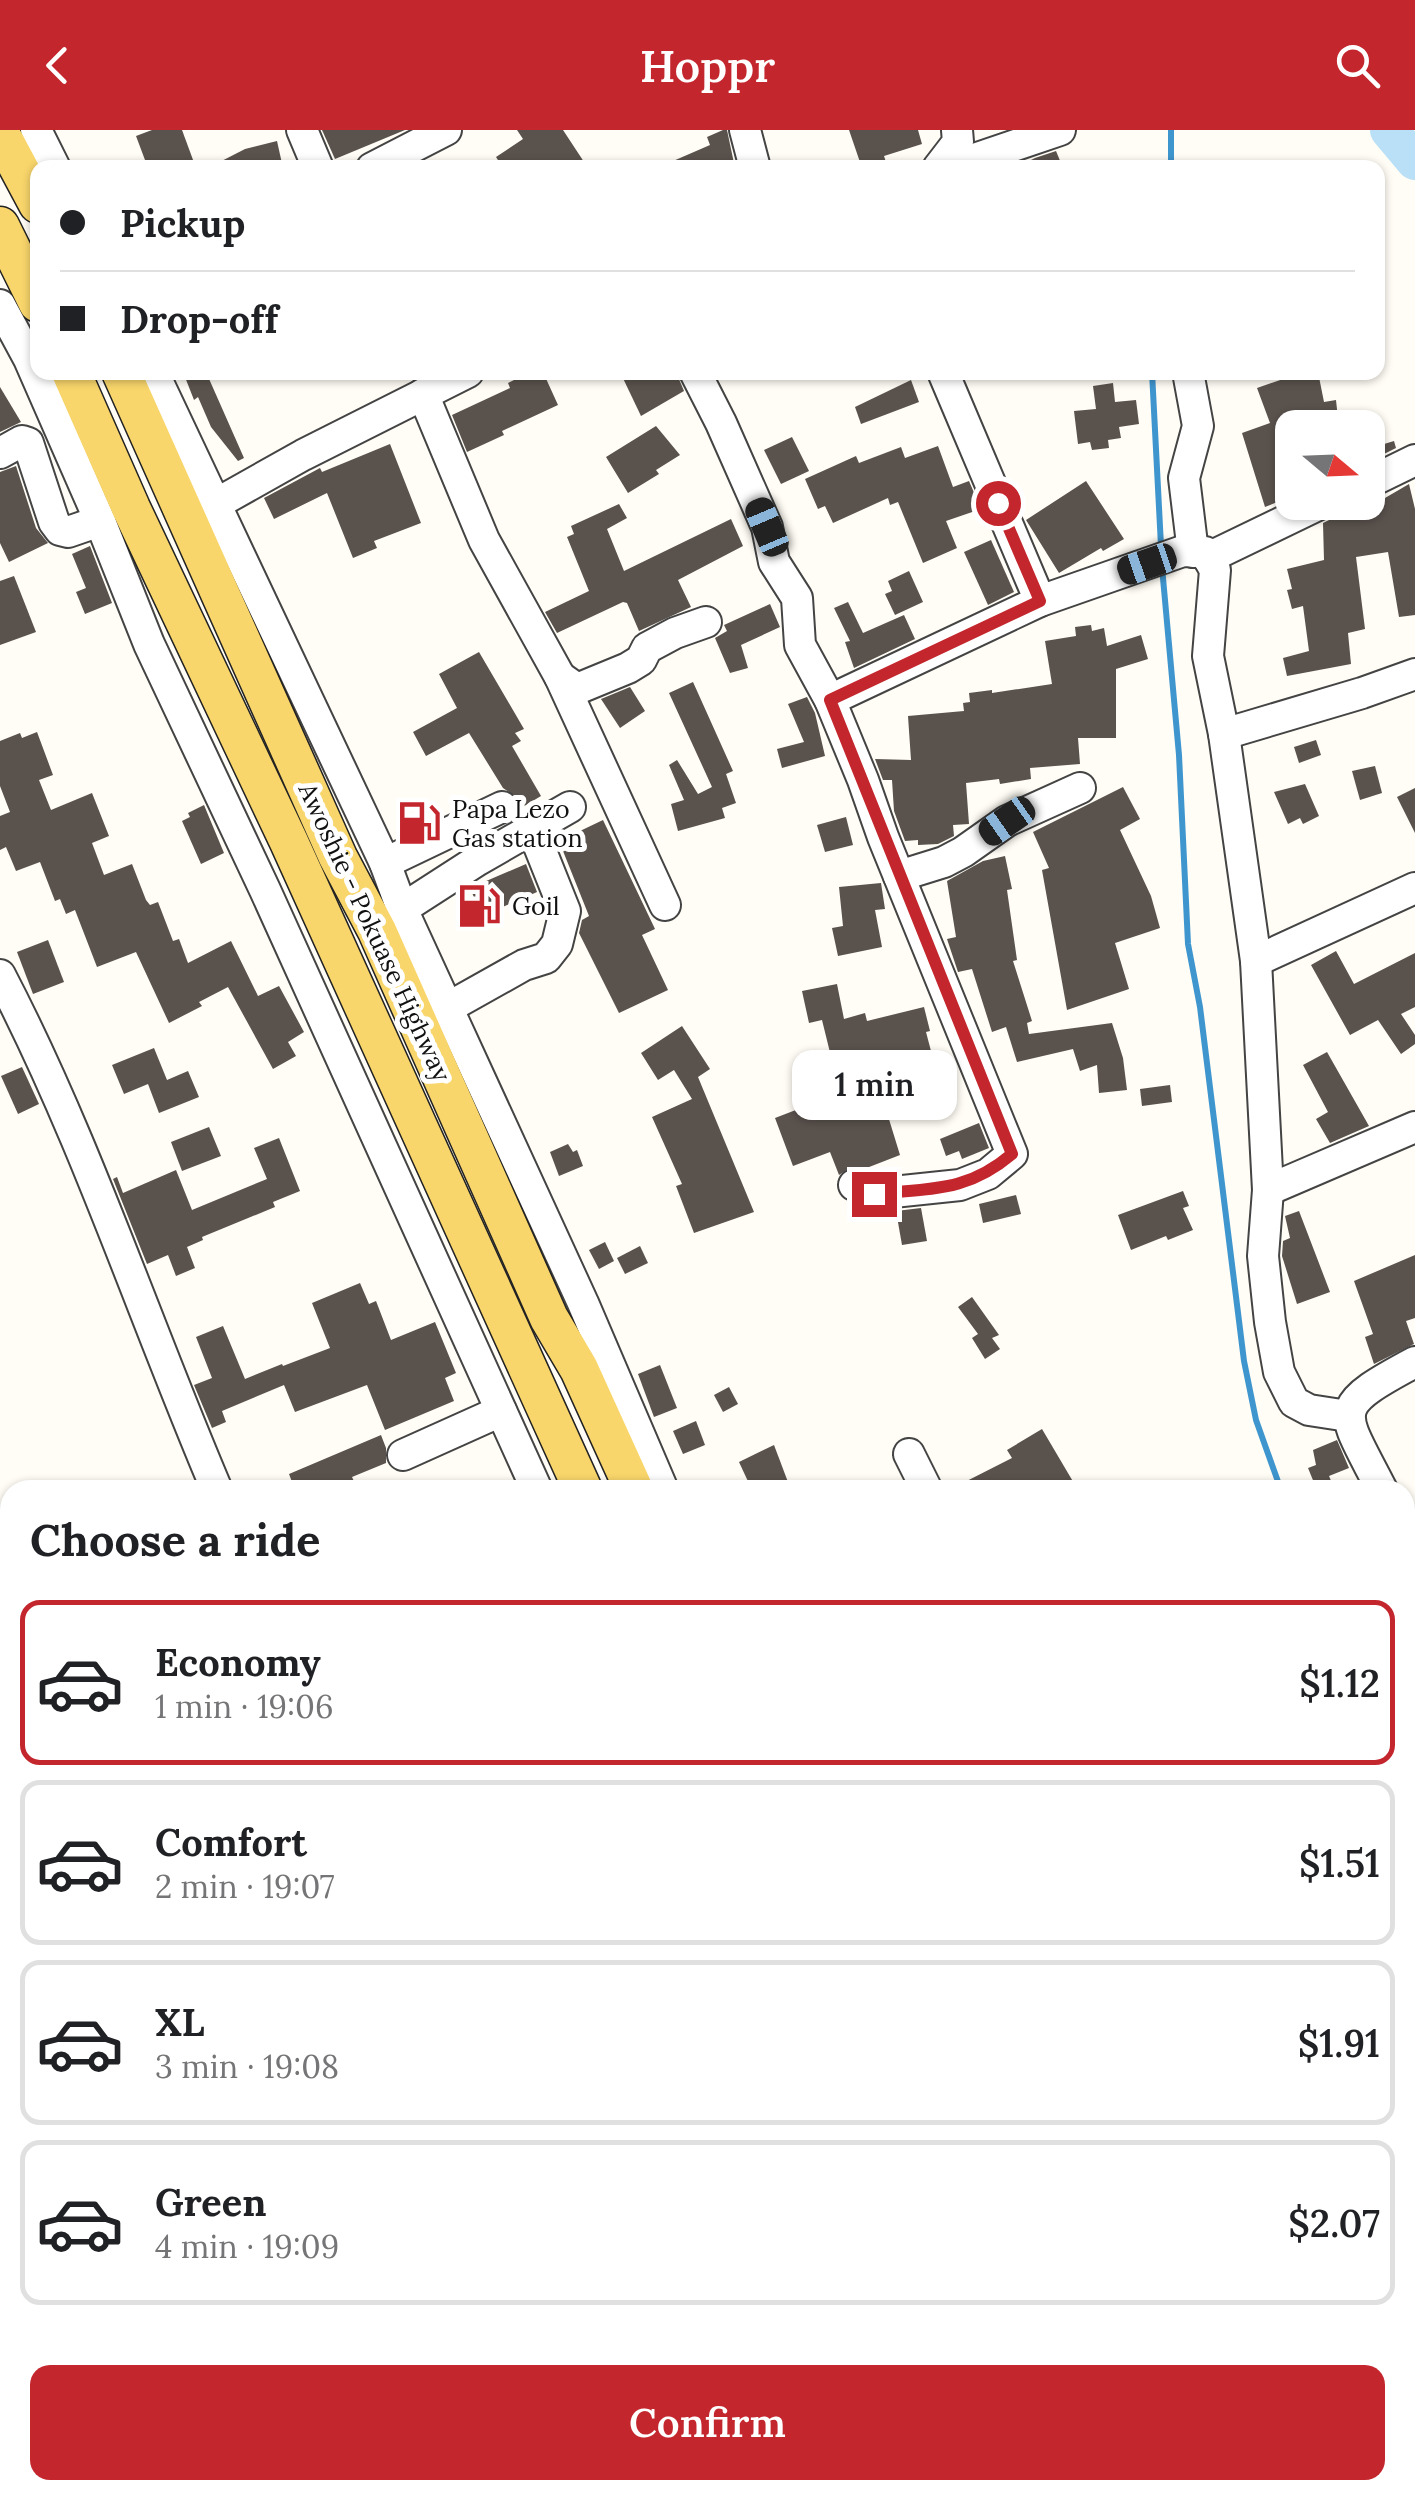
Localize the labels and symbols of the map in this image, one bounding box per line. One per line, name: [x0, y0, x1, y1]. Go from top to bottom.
north arrow: [1275, 410, 1385, 520]
route start: [976, 481, 1021, 526]
car: [741, 494, 793, 560]
car: [1114, 540, 1180, 588]
street label: Awoshie - Pokuase Highway: [291, 777, 459, 1087]
car: [974, 792, 1040, 850]
place label: Papa Lezo Gas station: [452, 793, 583, 854]
fuel station icon: Papa Lezo Gas station: [395, 799, 443, 847]
fuel station icon: Goil: [455, 882, 503, 930]
place label: Goil: [512, 890, 559, 922]
callout: 1 min: [792, 1049, 956, 1119]
route end: [852, 1172, 897, 1217]

